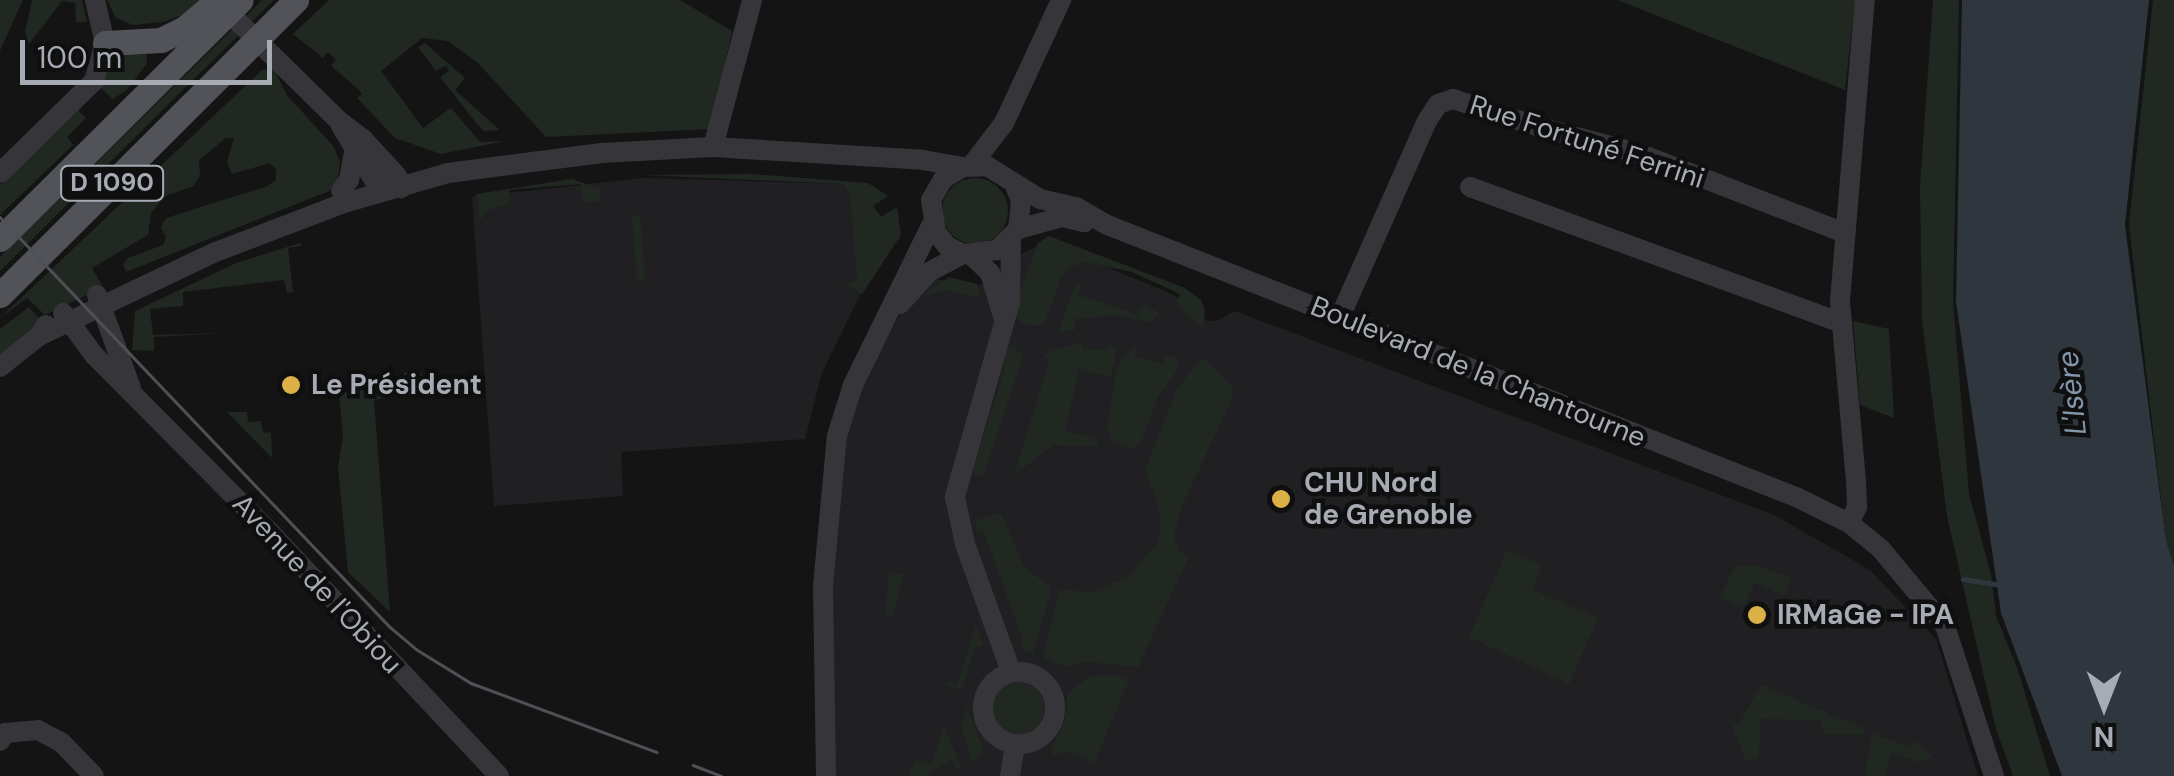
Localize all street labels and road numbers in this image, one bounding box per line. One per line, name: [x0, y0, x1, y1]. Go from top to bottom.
street label: Rue Fortuné Ferrini: [1466, 88, 1708, 196]
road number: D 1090: [59, 163, 164, 203]
street label: Boulevard de la Chantourne: [1306, 289, 1650, 455]
street label: Avenue de l'Obiou: [225, 487, 409, 681]

